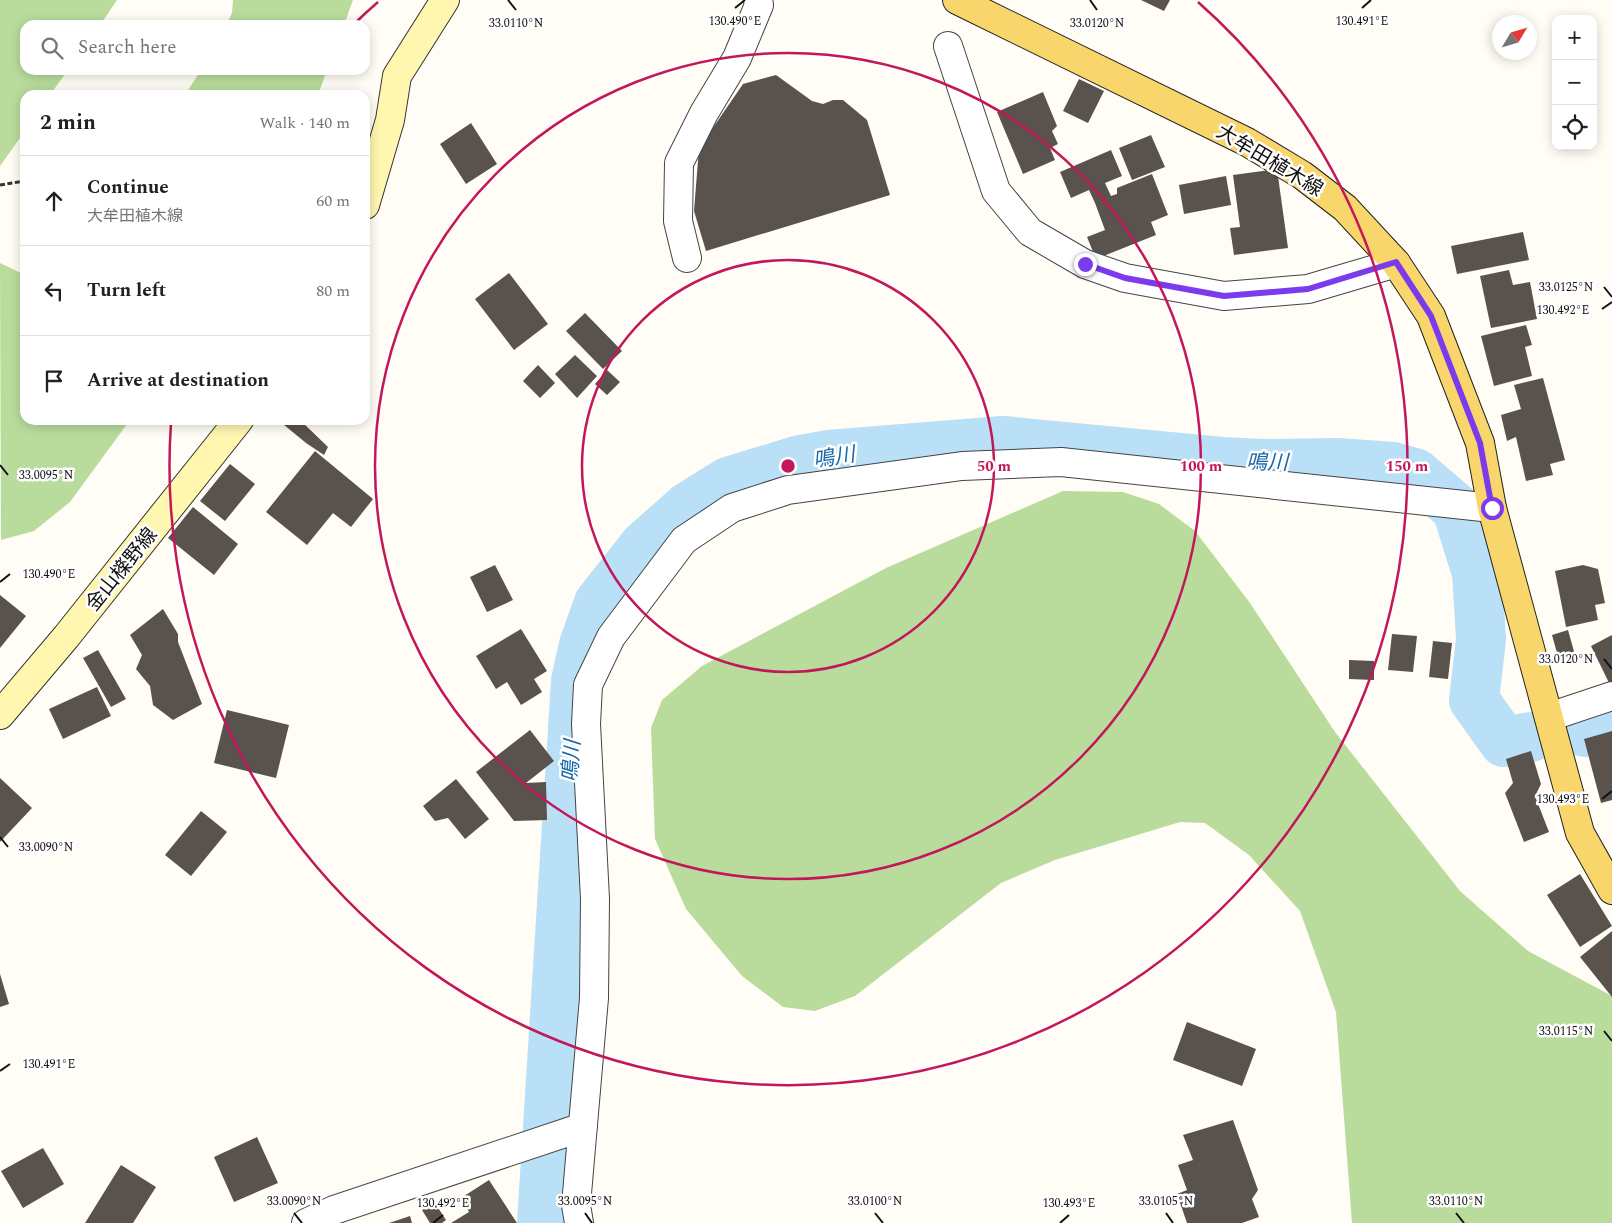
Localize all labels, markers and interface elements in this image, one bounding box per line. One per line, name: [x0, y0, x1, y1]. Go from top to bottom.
text: 130.490°E: [709, 12, 761, 31]
text: 130.491°E: [1336, 12, 1388, 31]
text: 33.0110°N: [489, 14, 543, 33]
text: 33.0120°N: [1070, 14, 1124, 33]
north arrow: [1492, 15, 1537, 60]
map controls: [1552, 15, 1597, 150]
button: +: [1552, 15, 1597, 60]
search box: [20, 20, 370, 75]
text: Search here: [78, 33, 177, 62]
icon: search: [38, 34, 66, 62]
button: −: [1552, 60, 1597, 105]
button: locate: [1552, 105, 1597, 150]
text: 2 min: [40, 107, 96, 139]
text: Walk · 140 m: [259, 111, 350, 135]
street label: 大牟田植木線: [1210, 117, 1329, 205]
text: Continue: [87, 173, 169, 202]
icon: ahead: [40, 187, 68, 215]
text: 60 m: [316, 189, 350, 213]
text: 大牟田植木線: [87, 204, 183, 228]
route end: [1074, 253, 1097, 276]
text: Turn left: [87, 276, 166, 305]
icon: left: [40, 277, 68, 305]
text: 33.0125°N: [1539, 278, 1593, 297]
text: 80 m: [316, 279, 350, 303]
text: 130.492°E: [1537, 301, 1589, 320]
text: Arrive at destination: [87, 366, 269, 395]
icon: arrive: [40, 367, 68, 395]
water label: 鳴川: [811, 439, 859, 477]
water label: 鳴川: [1246, 447, 1290, 479]
text: 50 m: [977, 455, 1012, 478]
text: 100 m: [1180, 455, 1223, 478]
text: 150 m: [1386, 455, 1429, 478]
centre of rings: [779, 457, 797, 475]
text: 33.0095°N: [19, 466, 73, 485]
route start: [1481, 497, 1504, 520]
street label: 金山檪野線: [79, 521, 165, 618]
text: 130.490°E: [23, 565, 75, 584]
text: 33.0120°N: [1539, 650, 1593, 669]
water label: 鳴川: [555, 737, 590, 783]
text: 130.493°E: [1537, 790, 1589, 809]
text: 33.0090°N: [19, 838, 73, 857]
text: 33.0115°N: [1539, 1022, 1593, 1041]
text: 130.491°E: [23, 1055, 75, 1074]
text: 33.0090°N: [267, 1192, 321, 1211]
text: 33.0095°N: [558, 1192, 612, 1211]
text: 33.0100°N: [848, 1192, 902, 1211]
text: 33.0105°N: [1139, 1192, 1193, 1211]
text: 33.0110°N: [1429, 1192, 1483, 1211]
text: 130.492°E: [417, 1194, 469, 1213]
text: 130.493°E: [1043, 1194, 1095, 1213]

